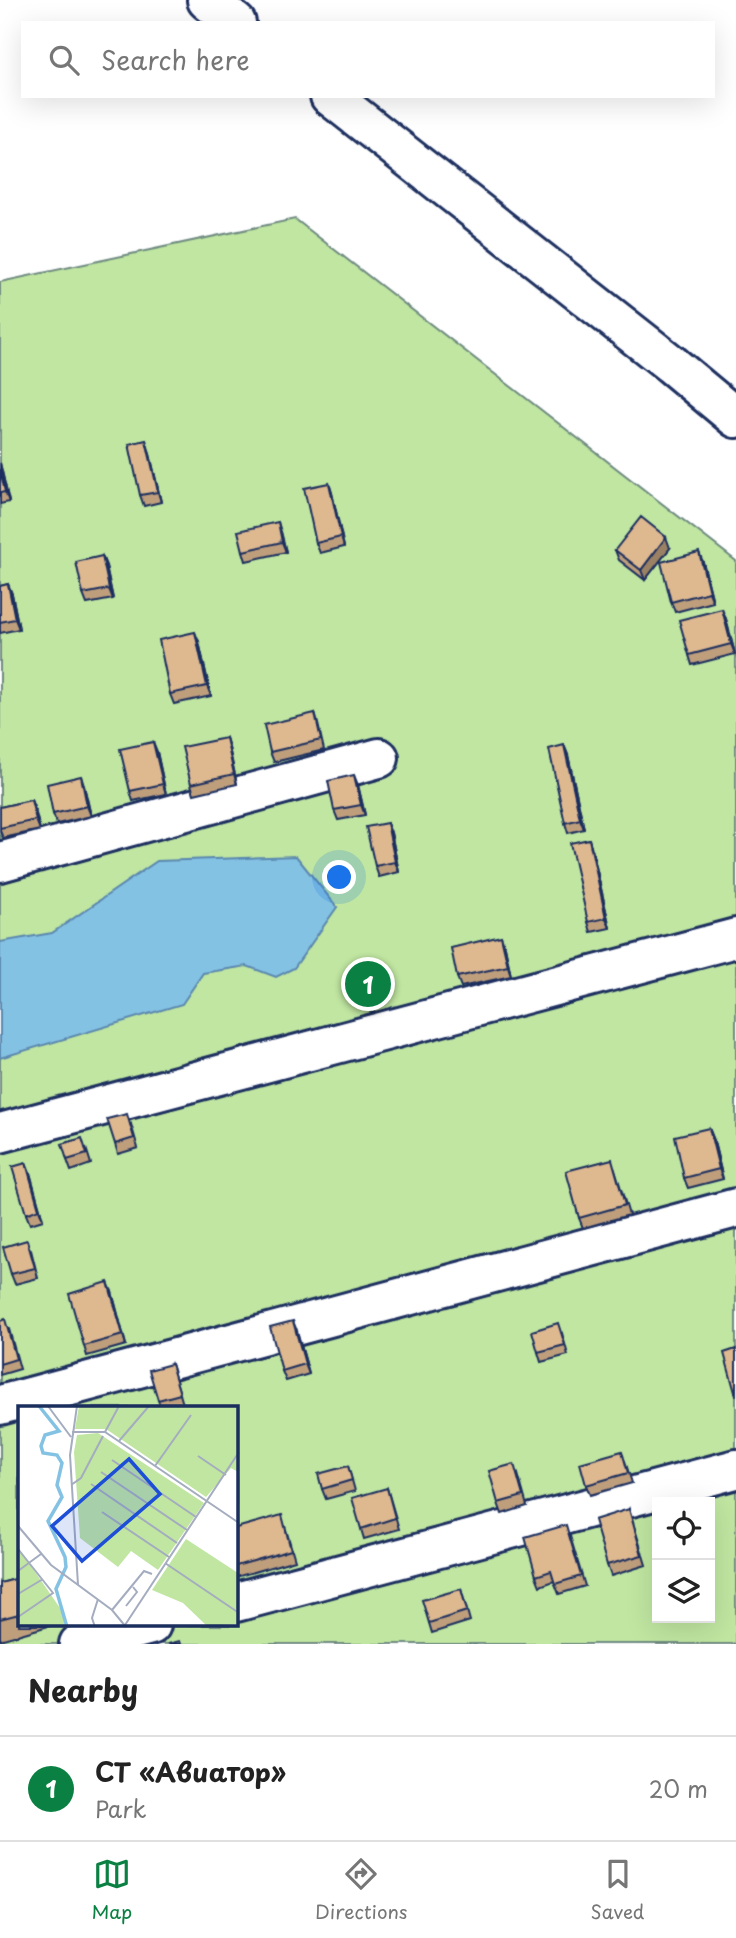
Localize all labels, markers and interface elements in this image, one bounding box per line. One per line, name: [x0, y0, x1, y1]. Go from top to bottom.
search box: [21, 21, 715, 98]
text: Search here: [101, 40, 250, 79]
icon: search: [45, 41, 83, 79]
your location: [322, 860, 356, 894]
pin: 1: [345, 958, 391, 1010]
inset map: [18, 1406, 238, 1626]
map controls: [652, 1497, 715, 1623]
button: locate: [652, 1497, 715, 1560]
button: layers: [652, 1560, 715, 1623]
text: Nearby: [28, 1667, 138, 1712]
text: СТ «Авиатор»: [95, 1752, 286, 1791]
text: 1: [46, 1771, 57, 1806]
text: 20 m: [649, 1771, 708, 1806]
text: Park: [95, 1791, 146, 1826]
tab: Map: [92, 1855, 132, 1925]
tab: Directions: [315, 1855, 408, 1925]
tab: Saved: [591, 1855, 644, 1925]

